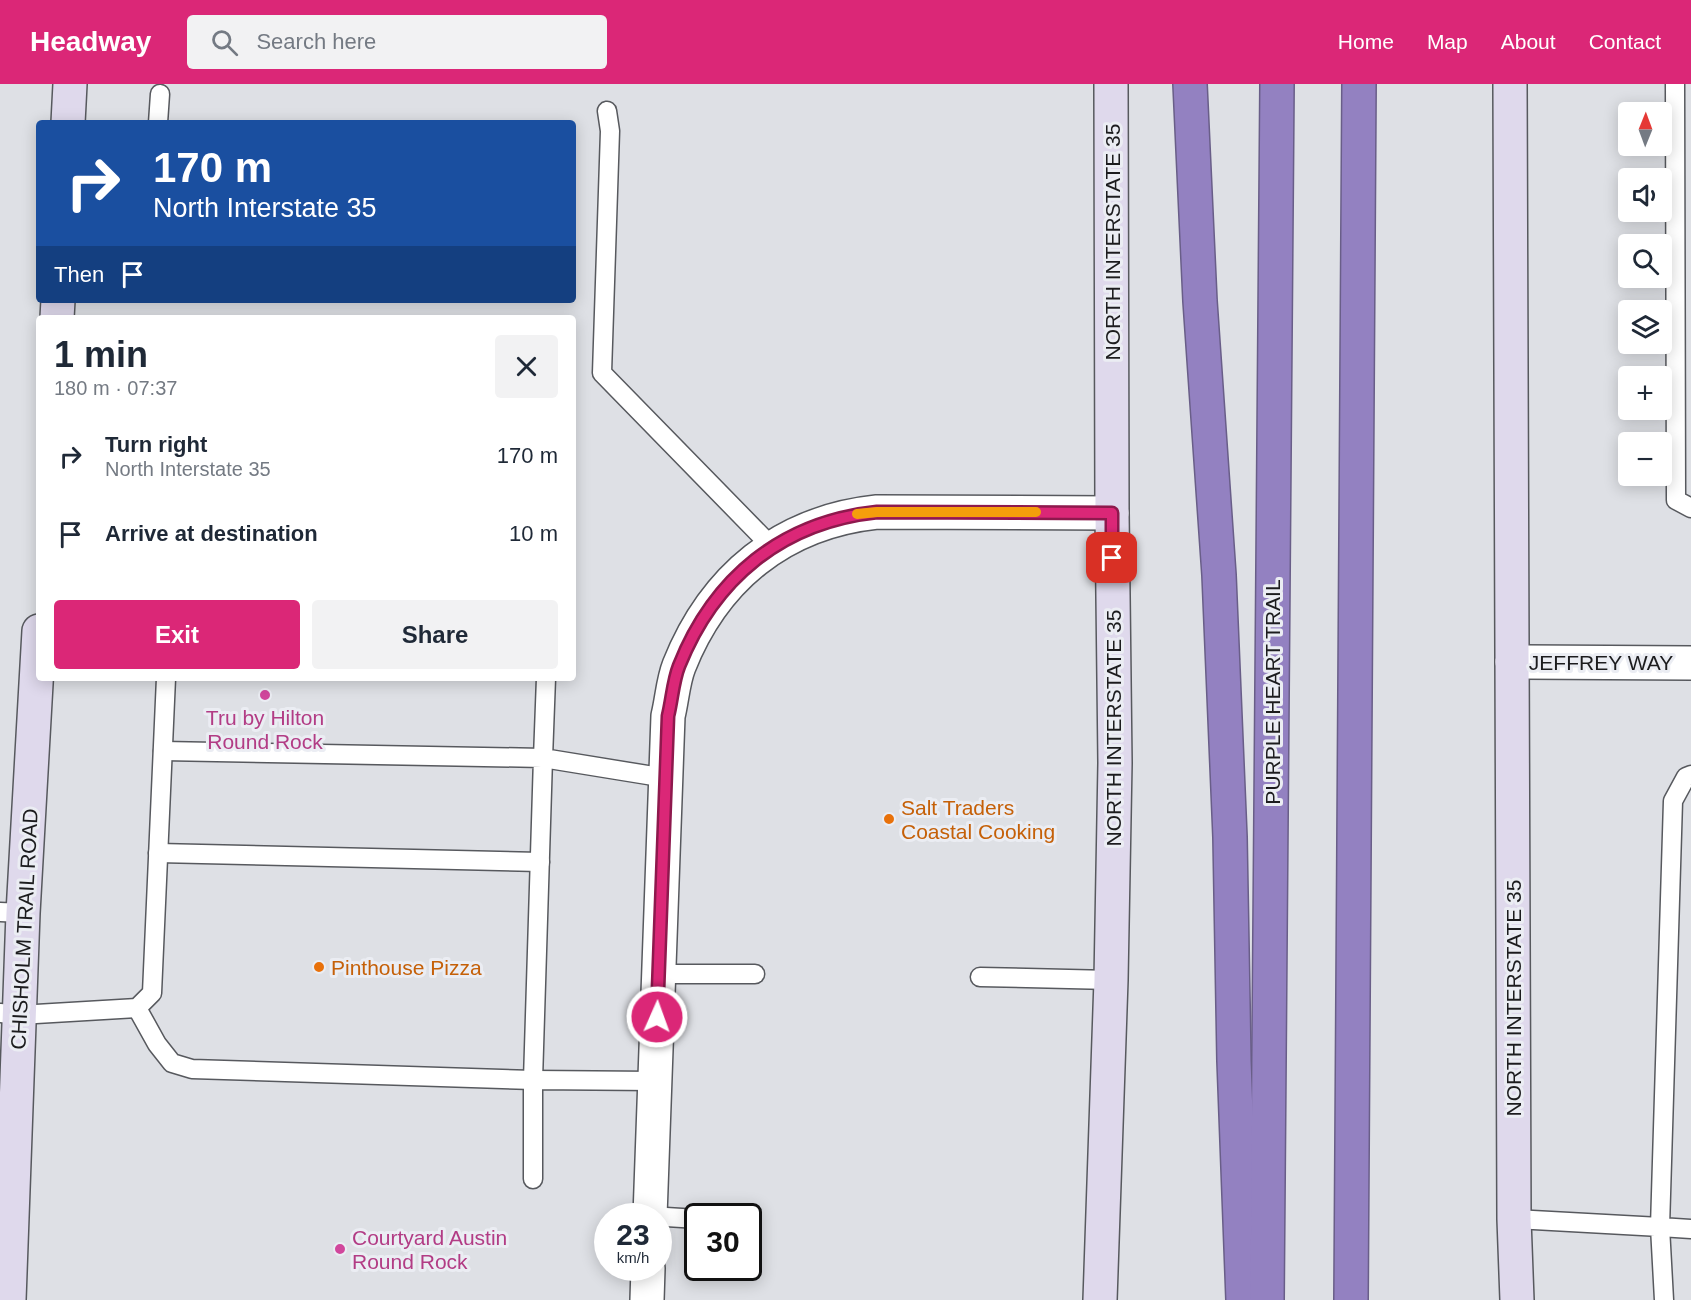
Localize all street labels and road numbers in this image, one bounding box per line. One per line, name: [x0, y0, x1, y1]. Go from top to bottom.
street label: NORTH INTERSTATE 35: [1101, 124, 1124, 360]
street label: PURPLE HEART TRAIL: [1261, 579, 1284, 805]
street label: NORTH INTERSTATE 35: [1102, 610, 1125, 846]
street label: JEFFREY WAY: [1529, 651, 1673, 674]
street label: CHISHOLM TRAIL ROAD: [6, 808, 42, 1050]
street label: NORTH INTERSTATE 35: [1502, 880, 1525, 1116]

